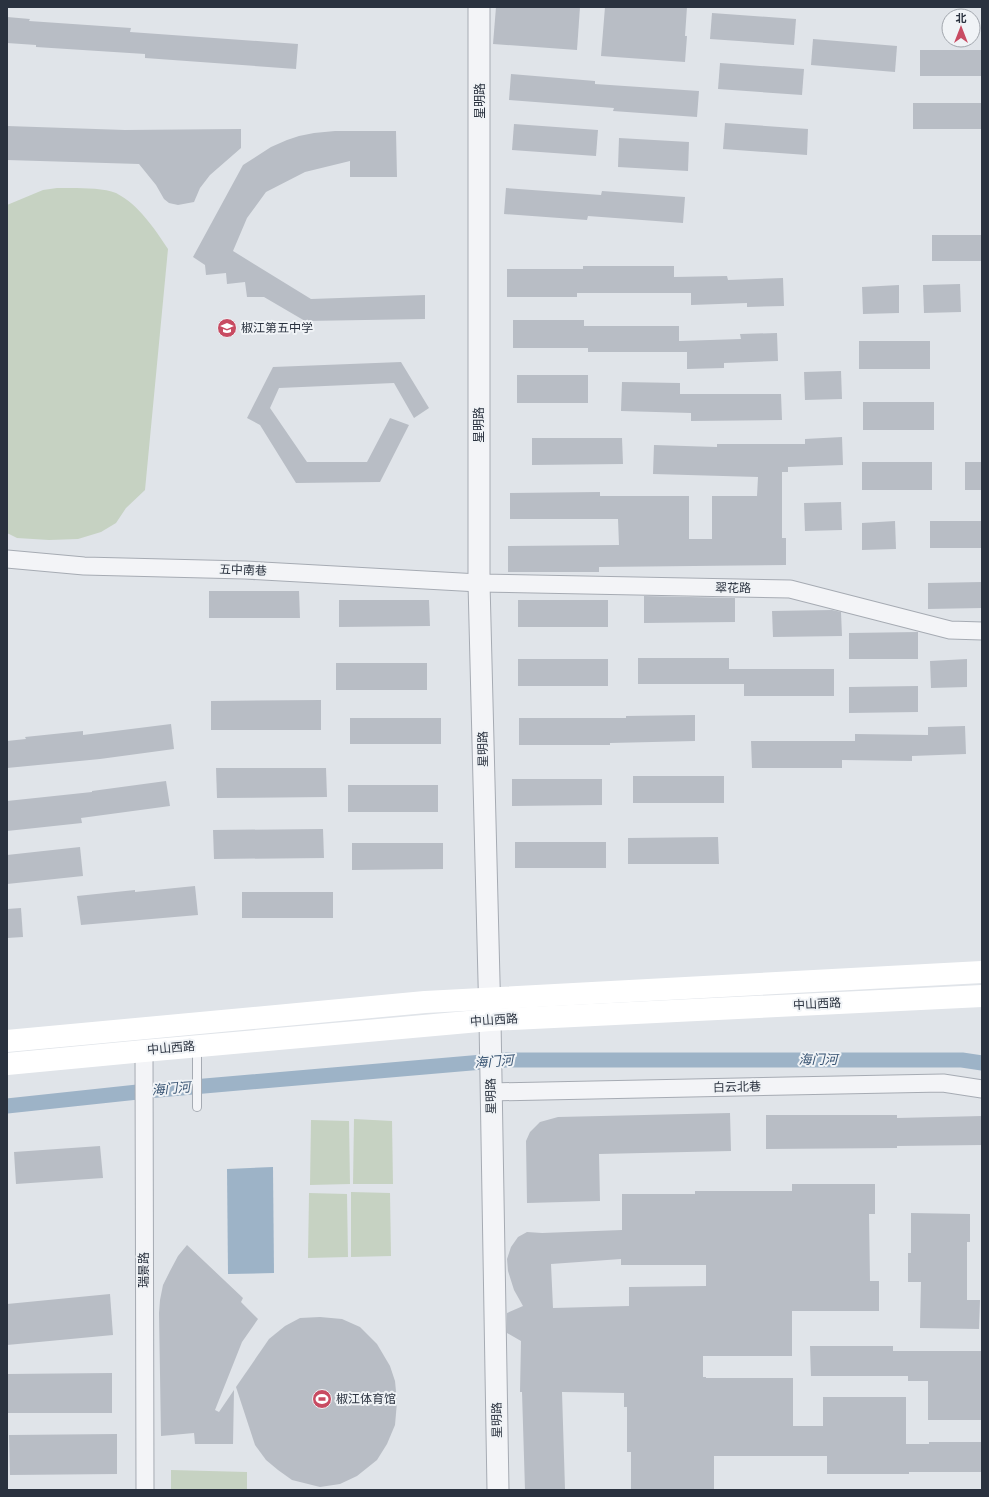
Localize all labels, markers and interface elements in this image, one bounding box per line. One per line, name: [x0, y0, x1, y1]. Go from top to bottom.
north arrow: [941, 8, 981, 48]
text: 北: [956, 11, 967, 26]
street label: 星明路: [472, 83, 488, 119]
school or university icon: 椒江第五中学: [216, 317, 238, 339]
place label: 椒江第五中学: [241, 320, 313, 336]
street label: 星明路: [471, 407, 487, 443]
street label: 五中南巷: [219, 561, 267, 579]
street label: 翠花路: [715, 580, 751, 596]
street label: 星明路: [475, 731, 491, 767]
street label: 中山西路: [793, 995, 841, 1013]
street label: 中山西路: [469, 1010, 519, 1030]
street label: 中山西路: [146, 1038, 196, 1058]
water label: 海门河: [474, 1051, 517, 1072]
water label: 海门河: [798, 1051, 840, 1069]
water label: 海门河: [151, 1078, 194, 1100]
street label: 星明路: [483, 1078, 499, 1114]
street label: 白云北巷: [713, 1079, 761, 1095]
street label: 瑞景路: [136, 1252, 152, 1288]
sports icon: 椒江体育馆: [311, 1388, 333, 1410]
place label: 椒江体育馆: [336, 1391, 396, 1407]
street label: 星明路: [489, 1402, 505, 1438]

